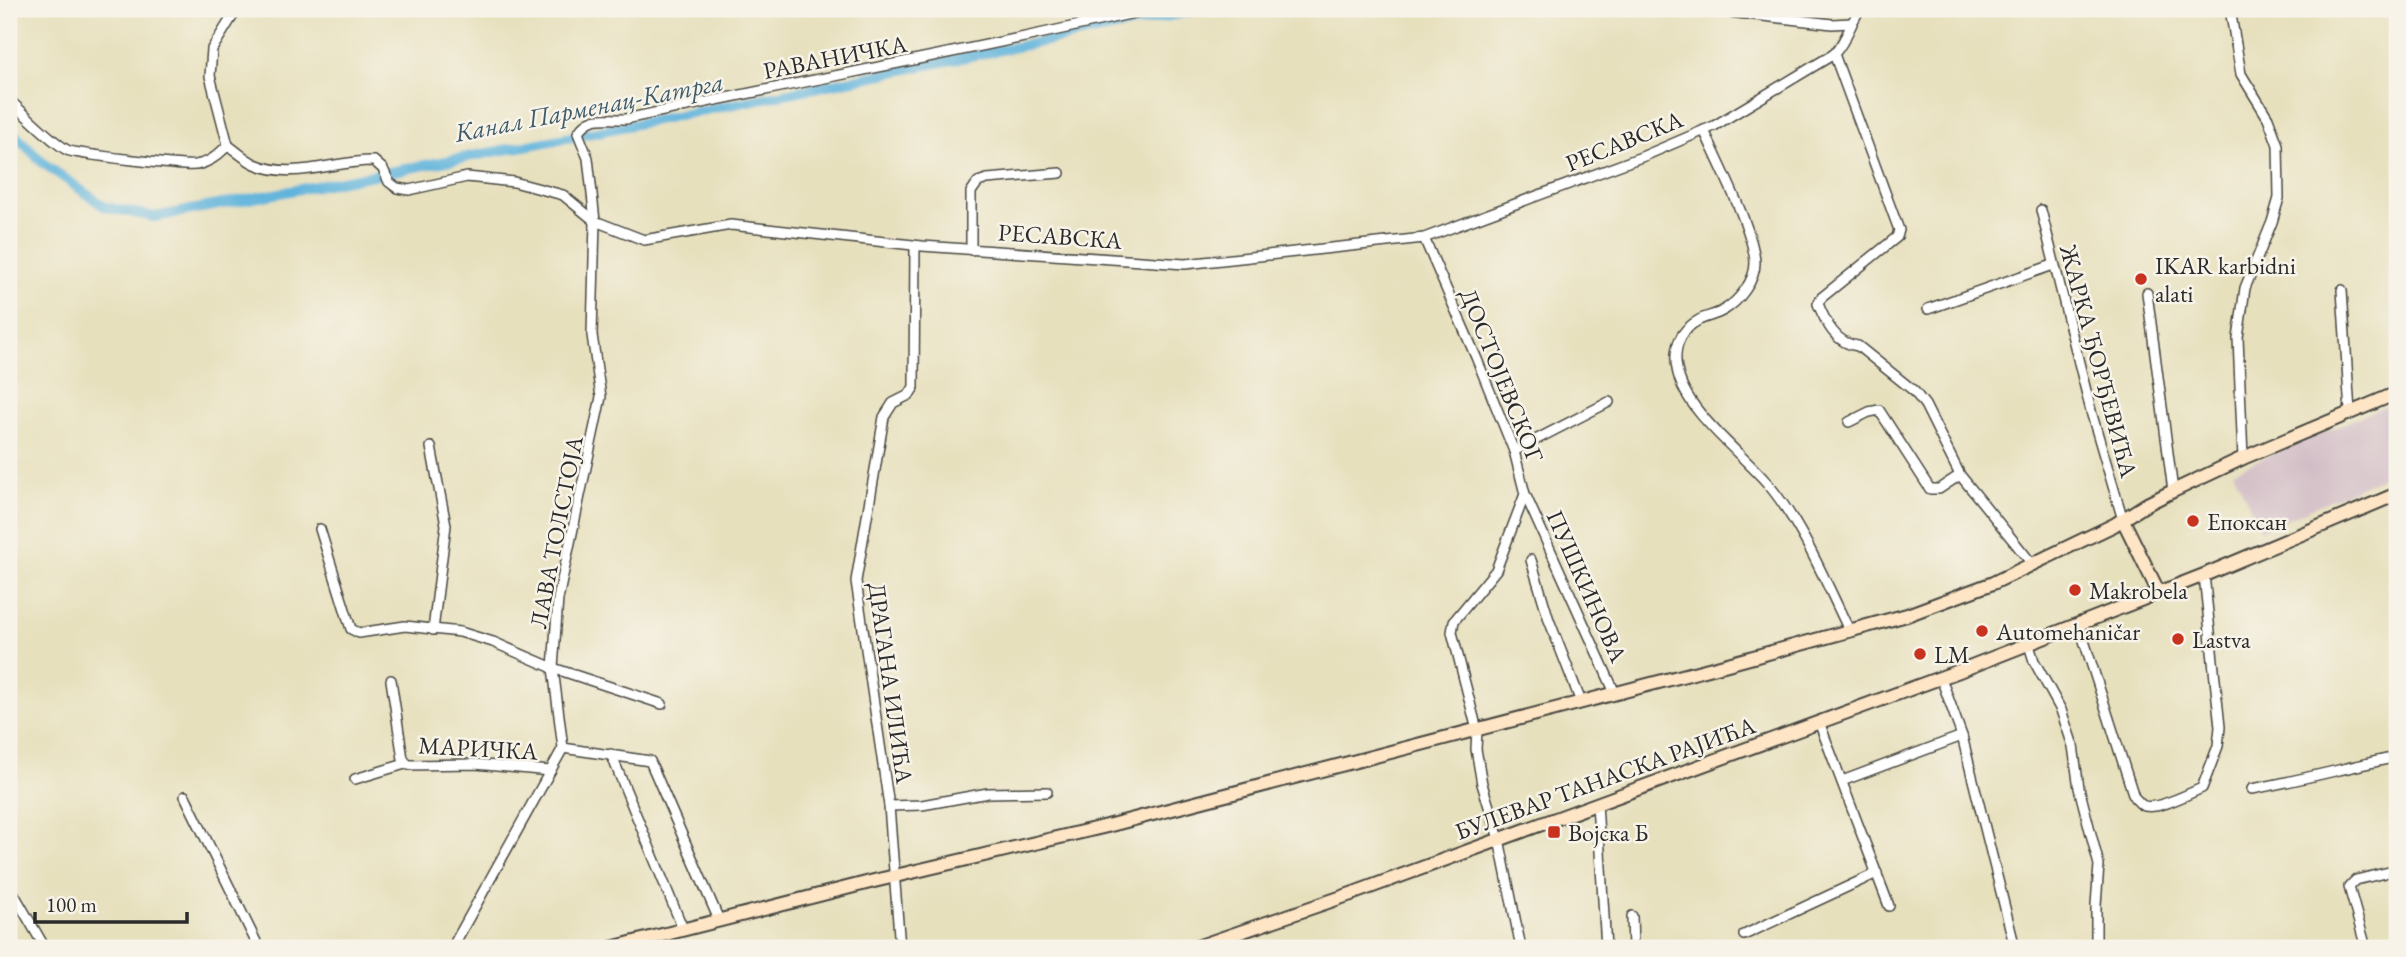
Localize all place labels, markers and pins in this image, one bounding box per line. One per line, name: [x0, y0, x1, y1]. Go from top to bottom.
place label: IKAR karbidni alati: [2155, 250, 2296, 309]
marker: IKAR karbidni alati: [2133, 271, 2149, 287]
place label: Епоксан: [2207, 506, 2287, 537]
marker: Епоксан: [2185, 513, 2201, 529]
place label: Makrobela: [2089, 575, 2188, 606]
marker: Makrobela: [2067, 582, 2083, 598]
place label: Automehaničar: [1995, 616, 2140, 647]
marker: Automehaničar: [1974, 623, 1990, 639]
place label: Lastva: [2192, 624, 2251, 655]
marker: Lastva: [2170, 631, 2186, 647]
place label: LM: [1934, 639, 1970, 670]
marker: LM: [1912, 646, 1928, 662]
place label: Војска Б: [1568, 817, 1648, 848]
marker: Војска Б: [1546, 824, 1562, 840]

